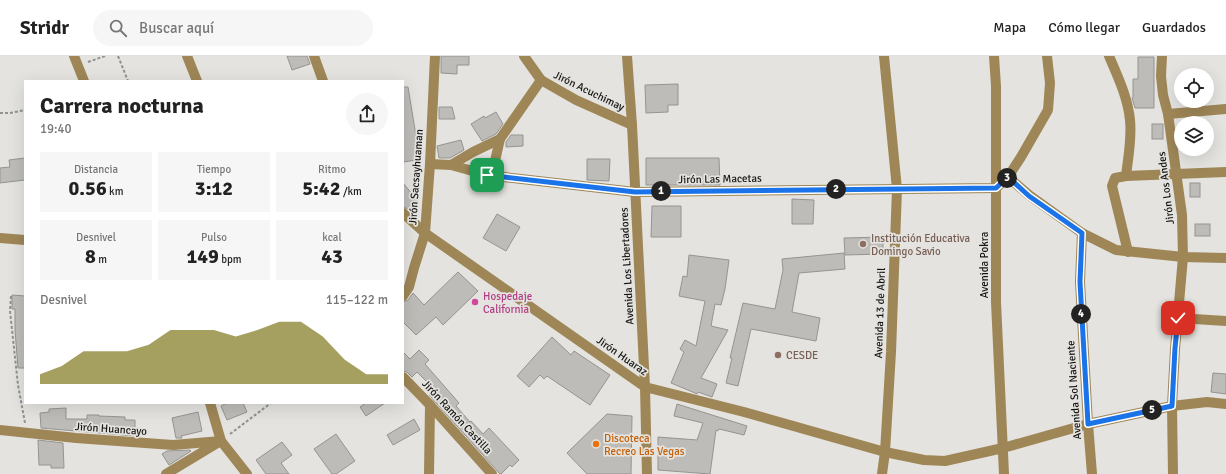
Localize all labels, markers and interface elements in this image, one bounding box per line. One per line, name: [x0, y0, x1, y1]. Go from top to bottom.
search box: [93, 10, 373, 46]
text: Stridr: [20, 16, 69, 40]
icon: search: [107, 17, 129, 39]
text: Buscar aquí: [139, 19, 214, 37]
text: Mapa: [993, 19, 1026, 36]
text: Cómo llegar: [1048, 19, 1120, 36]
text: Guardados: [1142, 19, 1206, 36]
street label: Jirón Acuchimay: [551, 68, 627, 114]
map controls: [1174, 68, 1214, 156]
button: locate: [1174, 68, 1214, 108]
text: Carrera nocturna: [40, 92, 204, 119]
button: share: [346, 93, 388, 135]
button: layers: [1174, 116, 1214, 156]
text: 19:40: [40, 121, 72, 137]
street label: Jirón Sacsayhuaman: [406, 129, 426, 225]
street label: Jirón Los Andes: [1155, 151, 1177, 225]
pin: [470, 158, 504, 192]
text: Distancia: [74, 163, 118, 176]
text: Tiempo: [197, 163, 231, 176]
text: Ritmo: [318, 163, 346, 176]
icon: arrive: [476, 164, 498, 186]
pin: 3: [997, 168, 1017, 188]
text: 3: [1004, 171, 1010, 184]
street label: Jirón Las Macetas: [678, 172, 762, 186]
text: 0.56: [69, 176, 107, 201]
text: 3:12: [195, 176, 233, 201]
text: 5:42: [302, 176, 340, 201]
pin: 2: [826, 179, 846, 199]
pin: 1: [651, 181, 671, 201]
text: 2: [833, 182, 839, 195]
text: 1: [658, 184, 664, 197]
text: km: [107, 185, 123, 198]
text: /km: [340, 185, 362, 198]
street label: Avenida Los Libertadores: [617, 207, 637, 325]
text: Desnivel: [76, 231, 116, 244]
text: Pulso: [201, 231, 227, 244]
text: kcal: [322, 231, 342, 244]
street label: Avenida Pokra: [978, 231, 991, 298]
place label: Institución Educativa Domingo Savio: [871, 232, 971, 258]
marker: Institución Educativa Domingo Savio: [858, 239, 868, 249]
text: 8: [85, 244, 96, 269]
text: 149: [186, 244, 219, 269]
text: 43: [321, 244, 343, 269]
text: m: [96, 253, 107, 266]
text: bpm: [219, 253, 242, 266]
street label: Avenida 13 de Abril: [872, 267, 888, 359]
place label: Hospedaje California: [483, 290, 532, 316]
text: Desnivel: [40, 292, 87, 308]
text: 115–122 m: [326, 292, 388, 308]
marker: Hospedaje California: [470, 297, 480, 307]
pin: [1161, 301, 1195, 335]
pin: 4: [1071, 304, 1091, 324]
text: 4: [1078, 307, 1084, 320]
icon: check: [1167, 307, 1189, 329]
street label: Jirón Huaraz: [594, 334, 650, 378]
street label: Avenida Sol Naciente: [1064, 340, 1084, 440]
place label: CESDE: [786, 349, 818, 362]
marker: CESDE: [773, 350, 783, 360]
street label: Jirón Ramón Castilla: [419, 377, 495, 457]
pin: 5: [1142, 400, 1162, 420]
text: 5: [1149, 403, 1155, 416]
street label: Jirón Huancayo: [75, 420, 148, 438]
place label: Discoteca Recreo Las Vegas: [604, 432, 685, 458]
marker: Discoteca Recreo Las Vegas: [591, 439, 601, 449]

